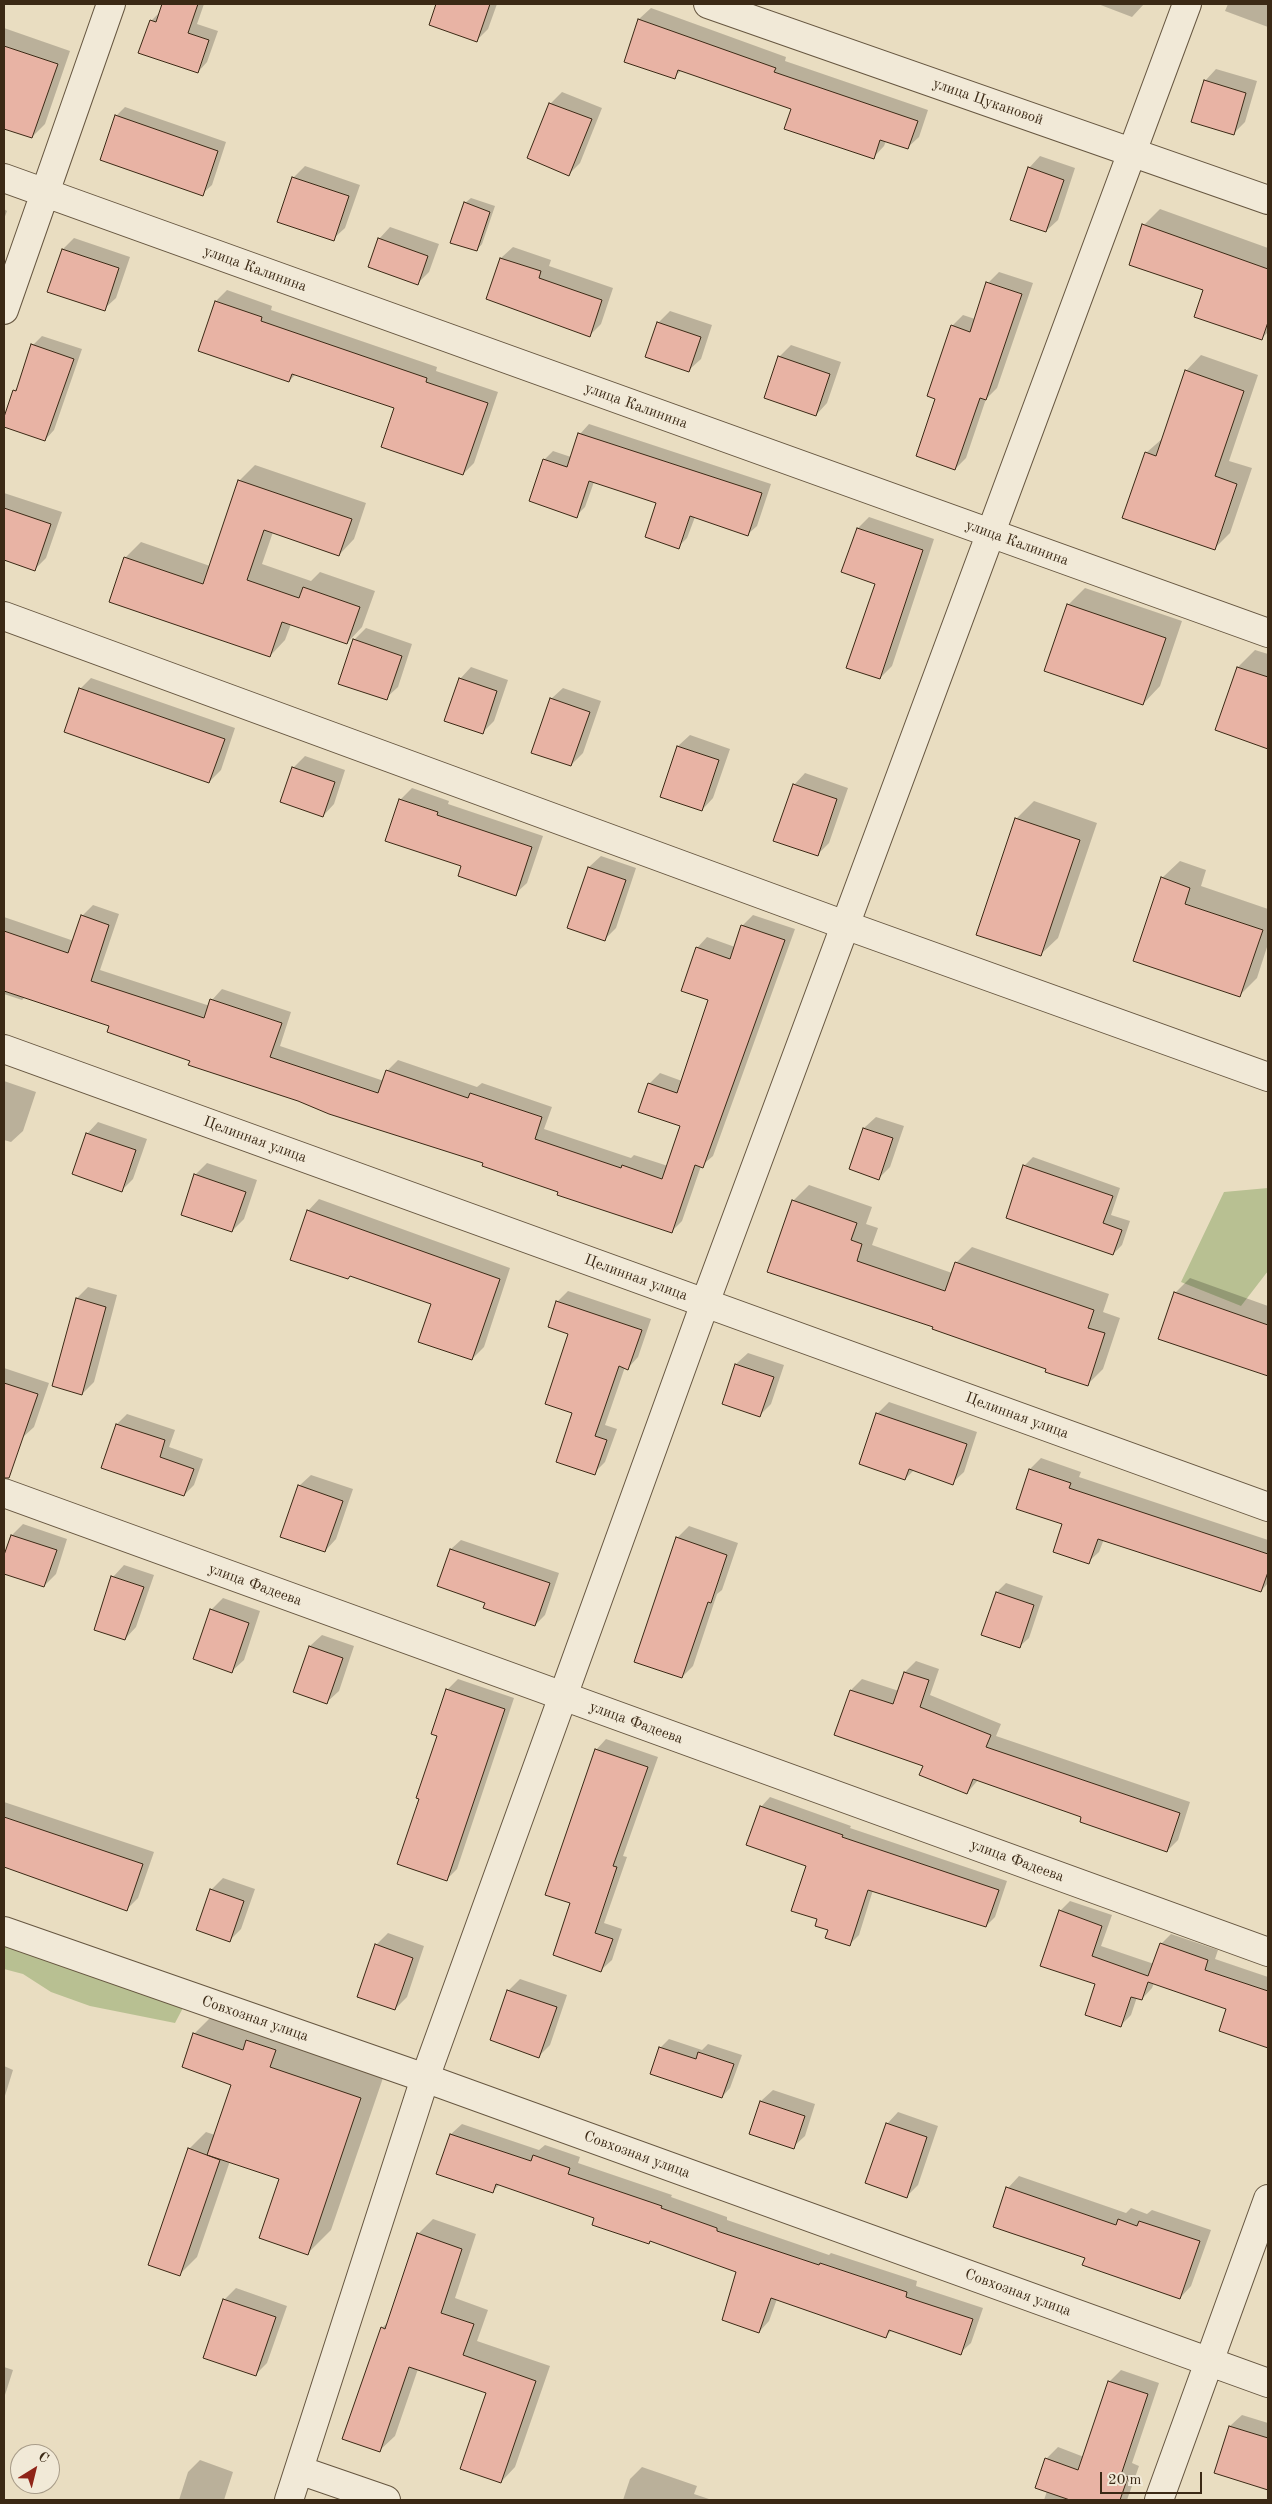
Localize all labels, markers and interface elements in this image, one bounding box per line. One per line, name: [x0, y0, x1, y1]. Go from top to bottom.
street label: улица Цукановой: [930, 75, 1046, 129]
street label: улица Калинина: [201, 242, 309, 296]
street label: улица Калинина: [582, 379, 690, 433]
street label: улица Калинина: [963, 516, 1071, 570]
street label: Целинная улица: [201, 1113, 309, 1167]
street label: Целинная улица: [582, 1251, 690, 1305]
street label: Целинная улица: [963, 1389, 1071, 1443]
street label: улица Фадеева: [206, 1560, 304, 1610]
street label: улица Фадеева: [587, 1698, 685, 1748]
street label: улица Фадеева: [968, 1836, 1066, 1886]
street label: Совхозная улица: [199, 1992, 311, 2046]
street label: Совхозная улица: [581, 2127, 693, 2183]
street label: Совхозная улица: [962, 2265, 1074, 2321]
north arrow: [10, 2444, 60, 2494]
text: С: [35, 2449, 51, 2466]
scale bar: [1102, 2462, 1204, 2494]
text: 20 m: [1108, 2473, 1142, 2488]

